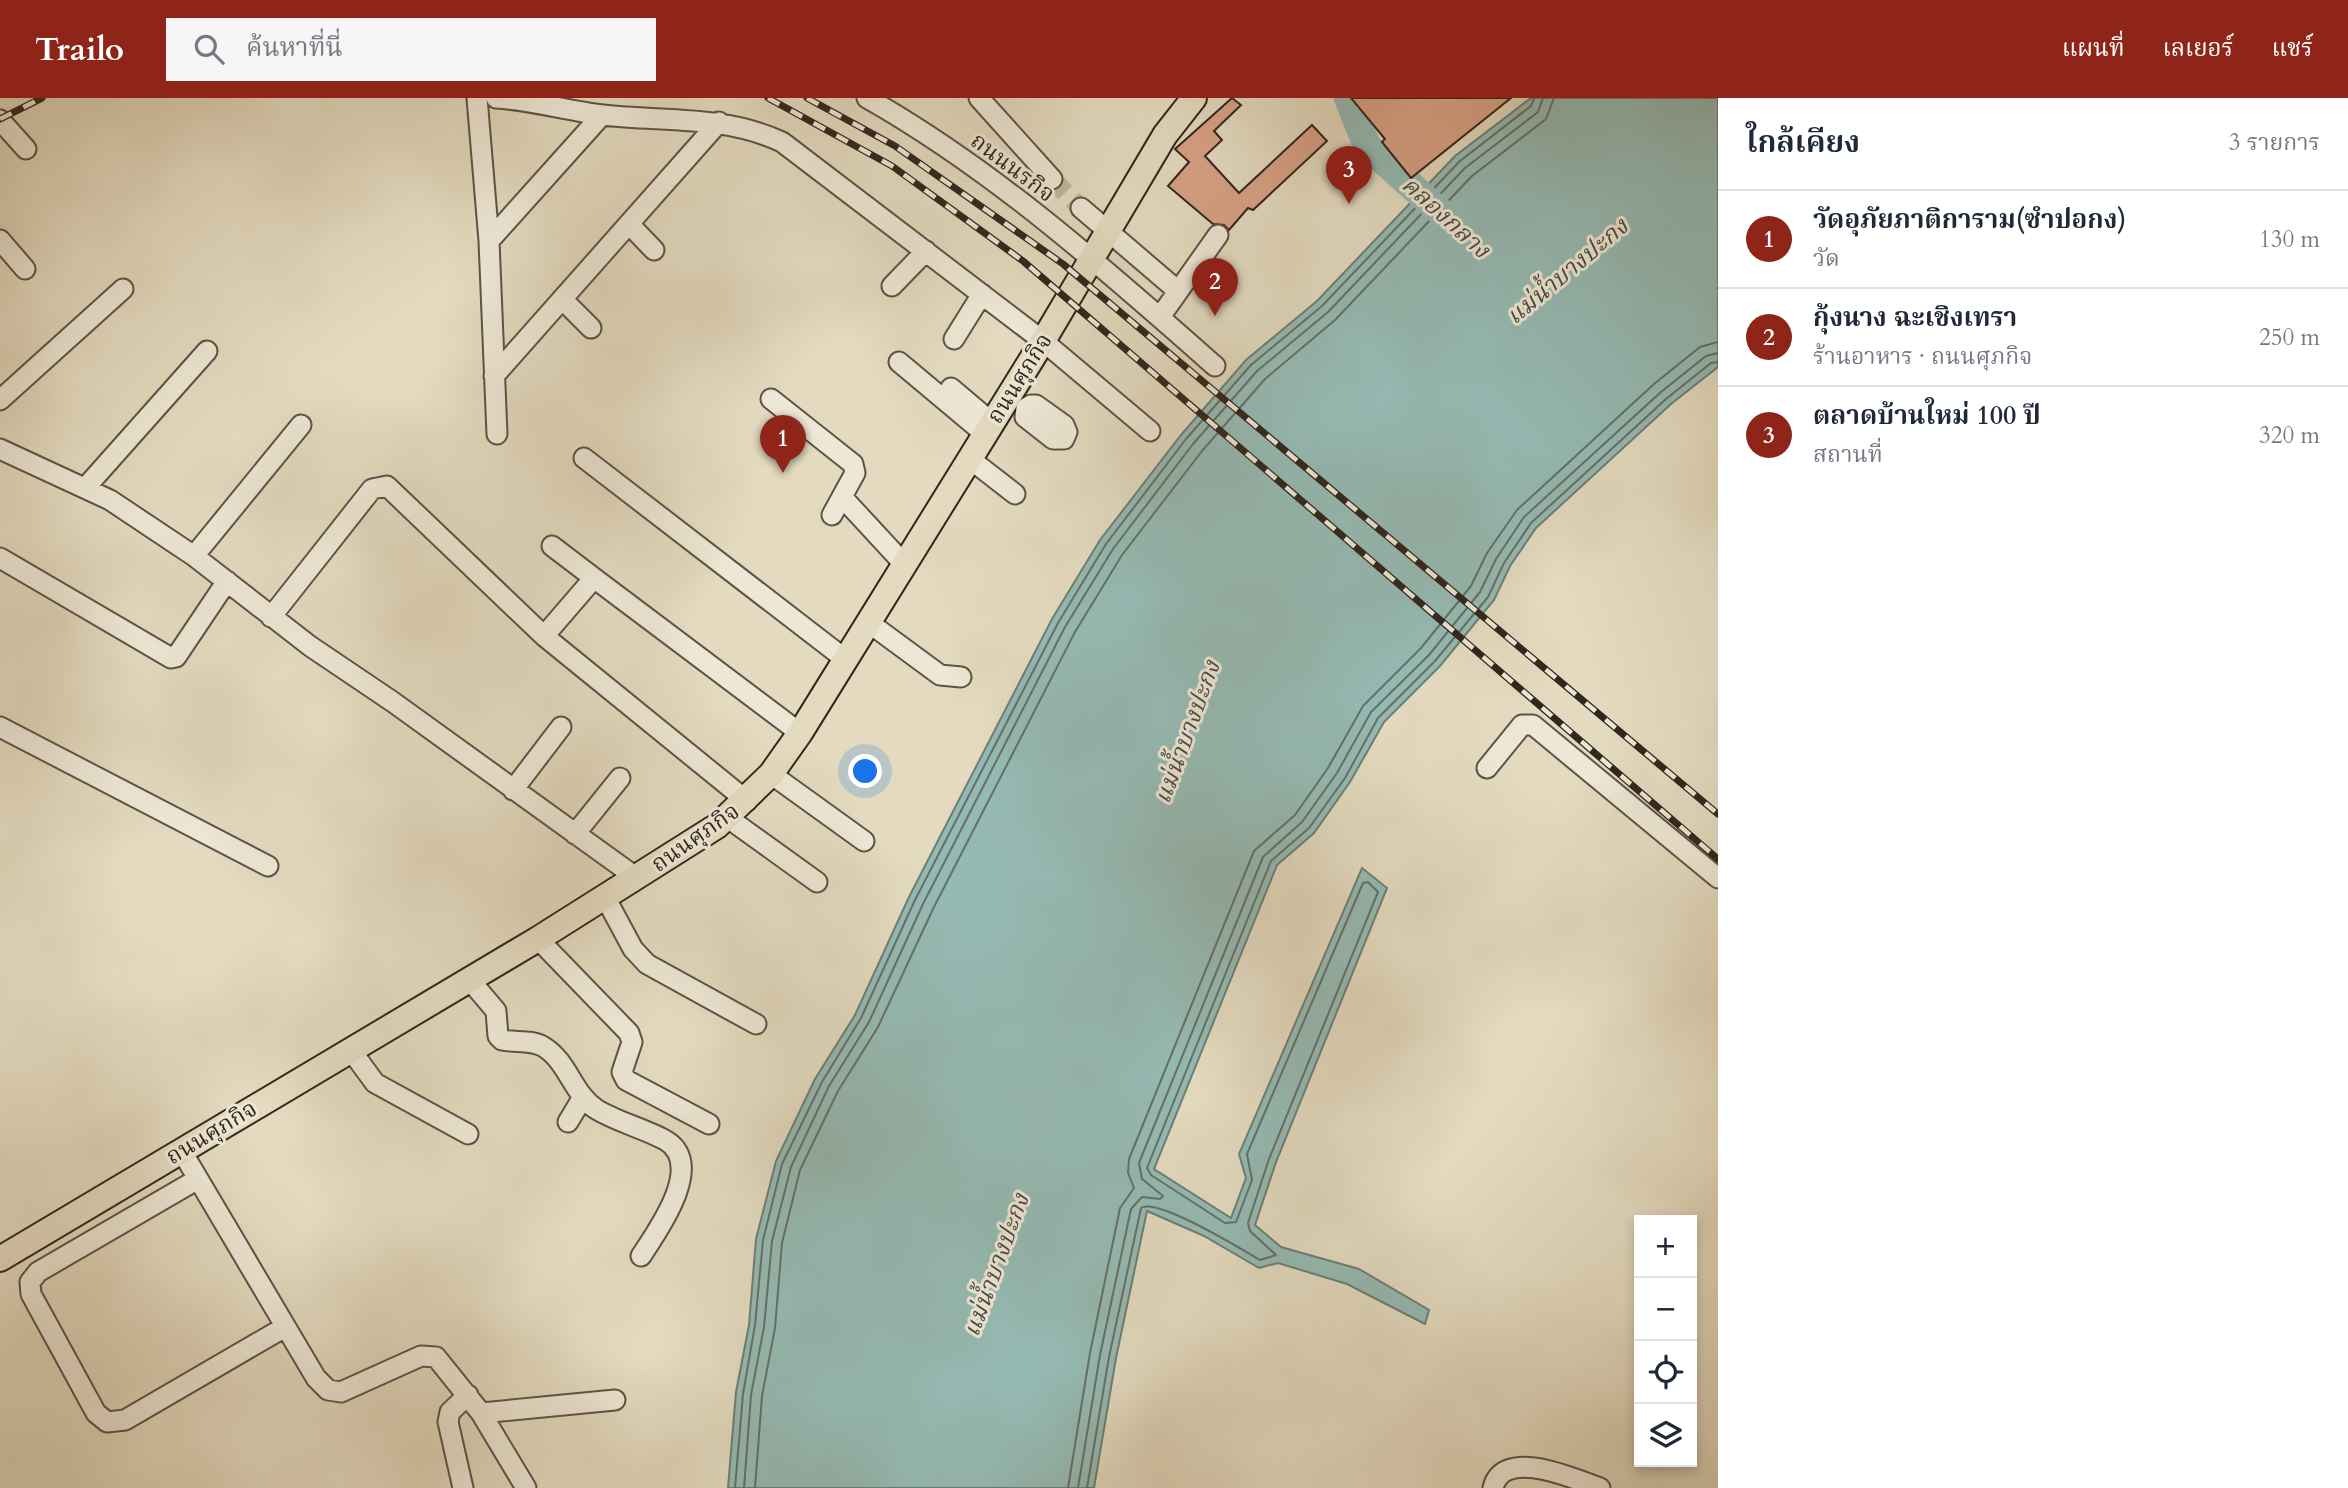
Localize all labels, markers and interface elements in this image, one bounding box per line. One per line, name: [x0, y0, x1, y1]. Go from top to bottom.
search box: [166, 18, 656, 81]
text: Trailo: [35, 27, 124, 72]
icon: search: [190, 30, 228, 68]
text: ค้นหาที่นี่: [246, 30, 343, 65]
text: แผนที่: [2062, 32, 2125, 65]
text: เลเยอร์: [2163, 32, 2234, 65]
text: แชร์: [2272, 32, 2313, 65]
text: ใกล้เคียง: [1746, 122, 1860, 163]
street label: ถนนนรกิจ: [964, 125, 1061, 209]
text: 3 รายการ: [2229, 127, 2320, 158]
pin: 3: [1326, 146, 1372, 204]
water label: คลองกลาง: [1394, 169, 1498, 267]
text: วัดอุภัยภาติการาม(ซำปอกง): [1813, 202, 2126, 237]
water label: แม่น้ำบางปะกง: [1498, 208, 1636, 332]
text: 1: [1763, 224, 1775, 255]
text: 130 m: [2259, 224, 2320, 255]
text: วัด: [1813, 243, 1840, 274]
pin: 2: [1192, 258, 1238, 316]
text: กุ้งนาง ฉะเชิงเทรา: [1813, 300, 2017, 335]
text: 2: [1763, 322, 1775, 353]
text: 250 m: [2259, 322, 2320, 353]
street label: ถนนศุภกิจ: [979, 327, 1059, 429]
text: ร้านอาหาร · ถนนศุภกิจ: [1813, 341, 2032, 372]
text: ตลาดบ้านใหม่ 100 ปี: [1813, 398, 2041, 433]
pin: 1: [760, 415, 806, 473]
text: 3: [1763, 420, 1775, 451]
text: 320 m: [2259, 420, 2320, 451]
text: สถานที่: [1813, 439, 1883, 470]
water label: แม่น้ำบางปะกง: [1144, 654, 1229, 808]
your location: [848, 754, 882, 788]
street label: ถนนศุภกิจ: [645, 796, 746, 879]
street label: ถนนศุภกิจ: [160, 1093, 263, 1172]
water label: แม่น้ำบางปะกง: [953, 1187, 1038, 1341]
map controls: [1634, 1215, 1697, 1467]
button: +: [1634, 1215, 1697, 1278]
button: −: [1634, 1278, 1697, 1341]
button: locate: [1634, 1341, 1697, 1404]
button: layers: [1634, 1404, 1697, 1467]

